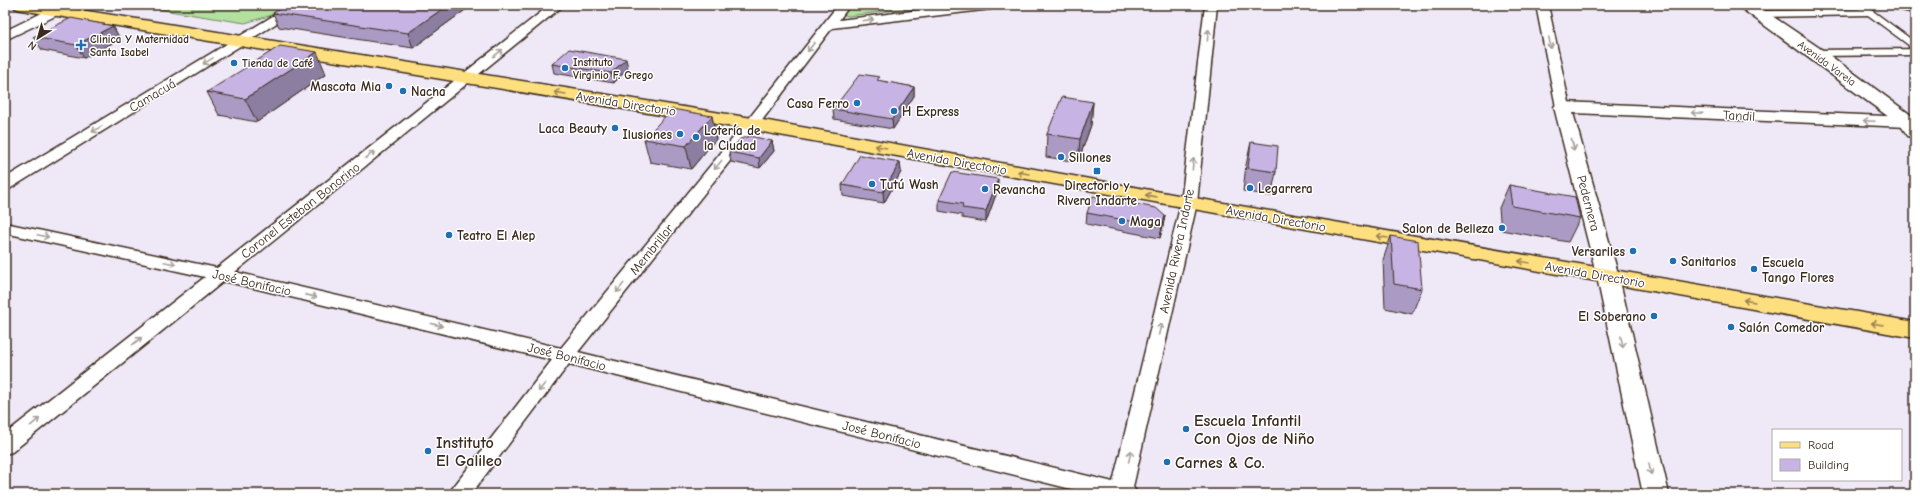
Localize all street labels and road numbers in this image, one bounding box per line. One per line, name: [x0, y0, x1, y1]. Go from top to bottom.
street label: Avenida Varela: [1795, 38, 1858, 89]
street label: Camacuá: [126, 76, 178, 115]
street label: Avenida Directorio: [575, 88, 677, 119]
street label: Tandil: [1723, 107, 1755, 124]
street label: Avenida Directorio: [906, 145, 1008, 178]
street label: Coronel Esteban Bonorino: [238, 159, 363, 262]
street label: Pedernera: [1574, 174, 1603, 233]
street label: Avenida Rivera Indarte: [1156, 187, 1197, 315]
street label: Avenida Directorio: [1225, 202, 1327, 235]
street label: Membrillar: [626, 220, 677, 278]
street label: Avenida Directorio: [1544, 258, 1646, 291]
street label: José Bonifacio: [211, 266, 293, 299]
street label: José Bonifacio: [526, 340, 608, 373]
street label: José Bonifacio: [841, 418, 923, 451]

